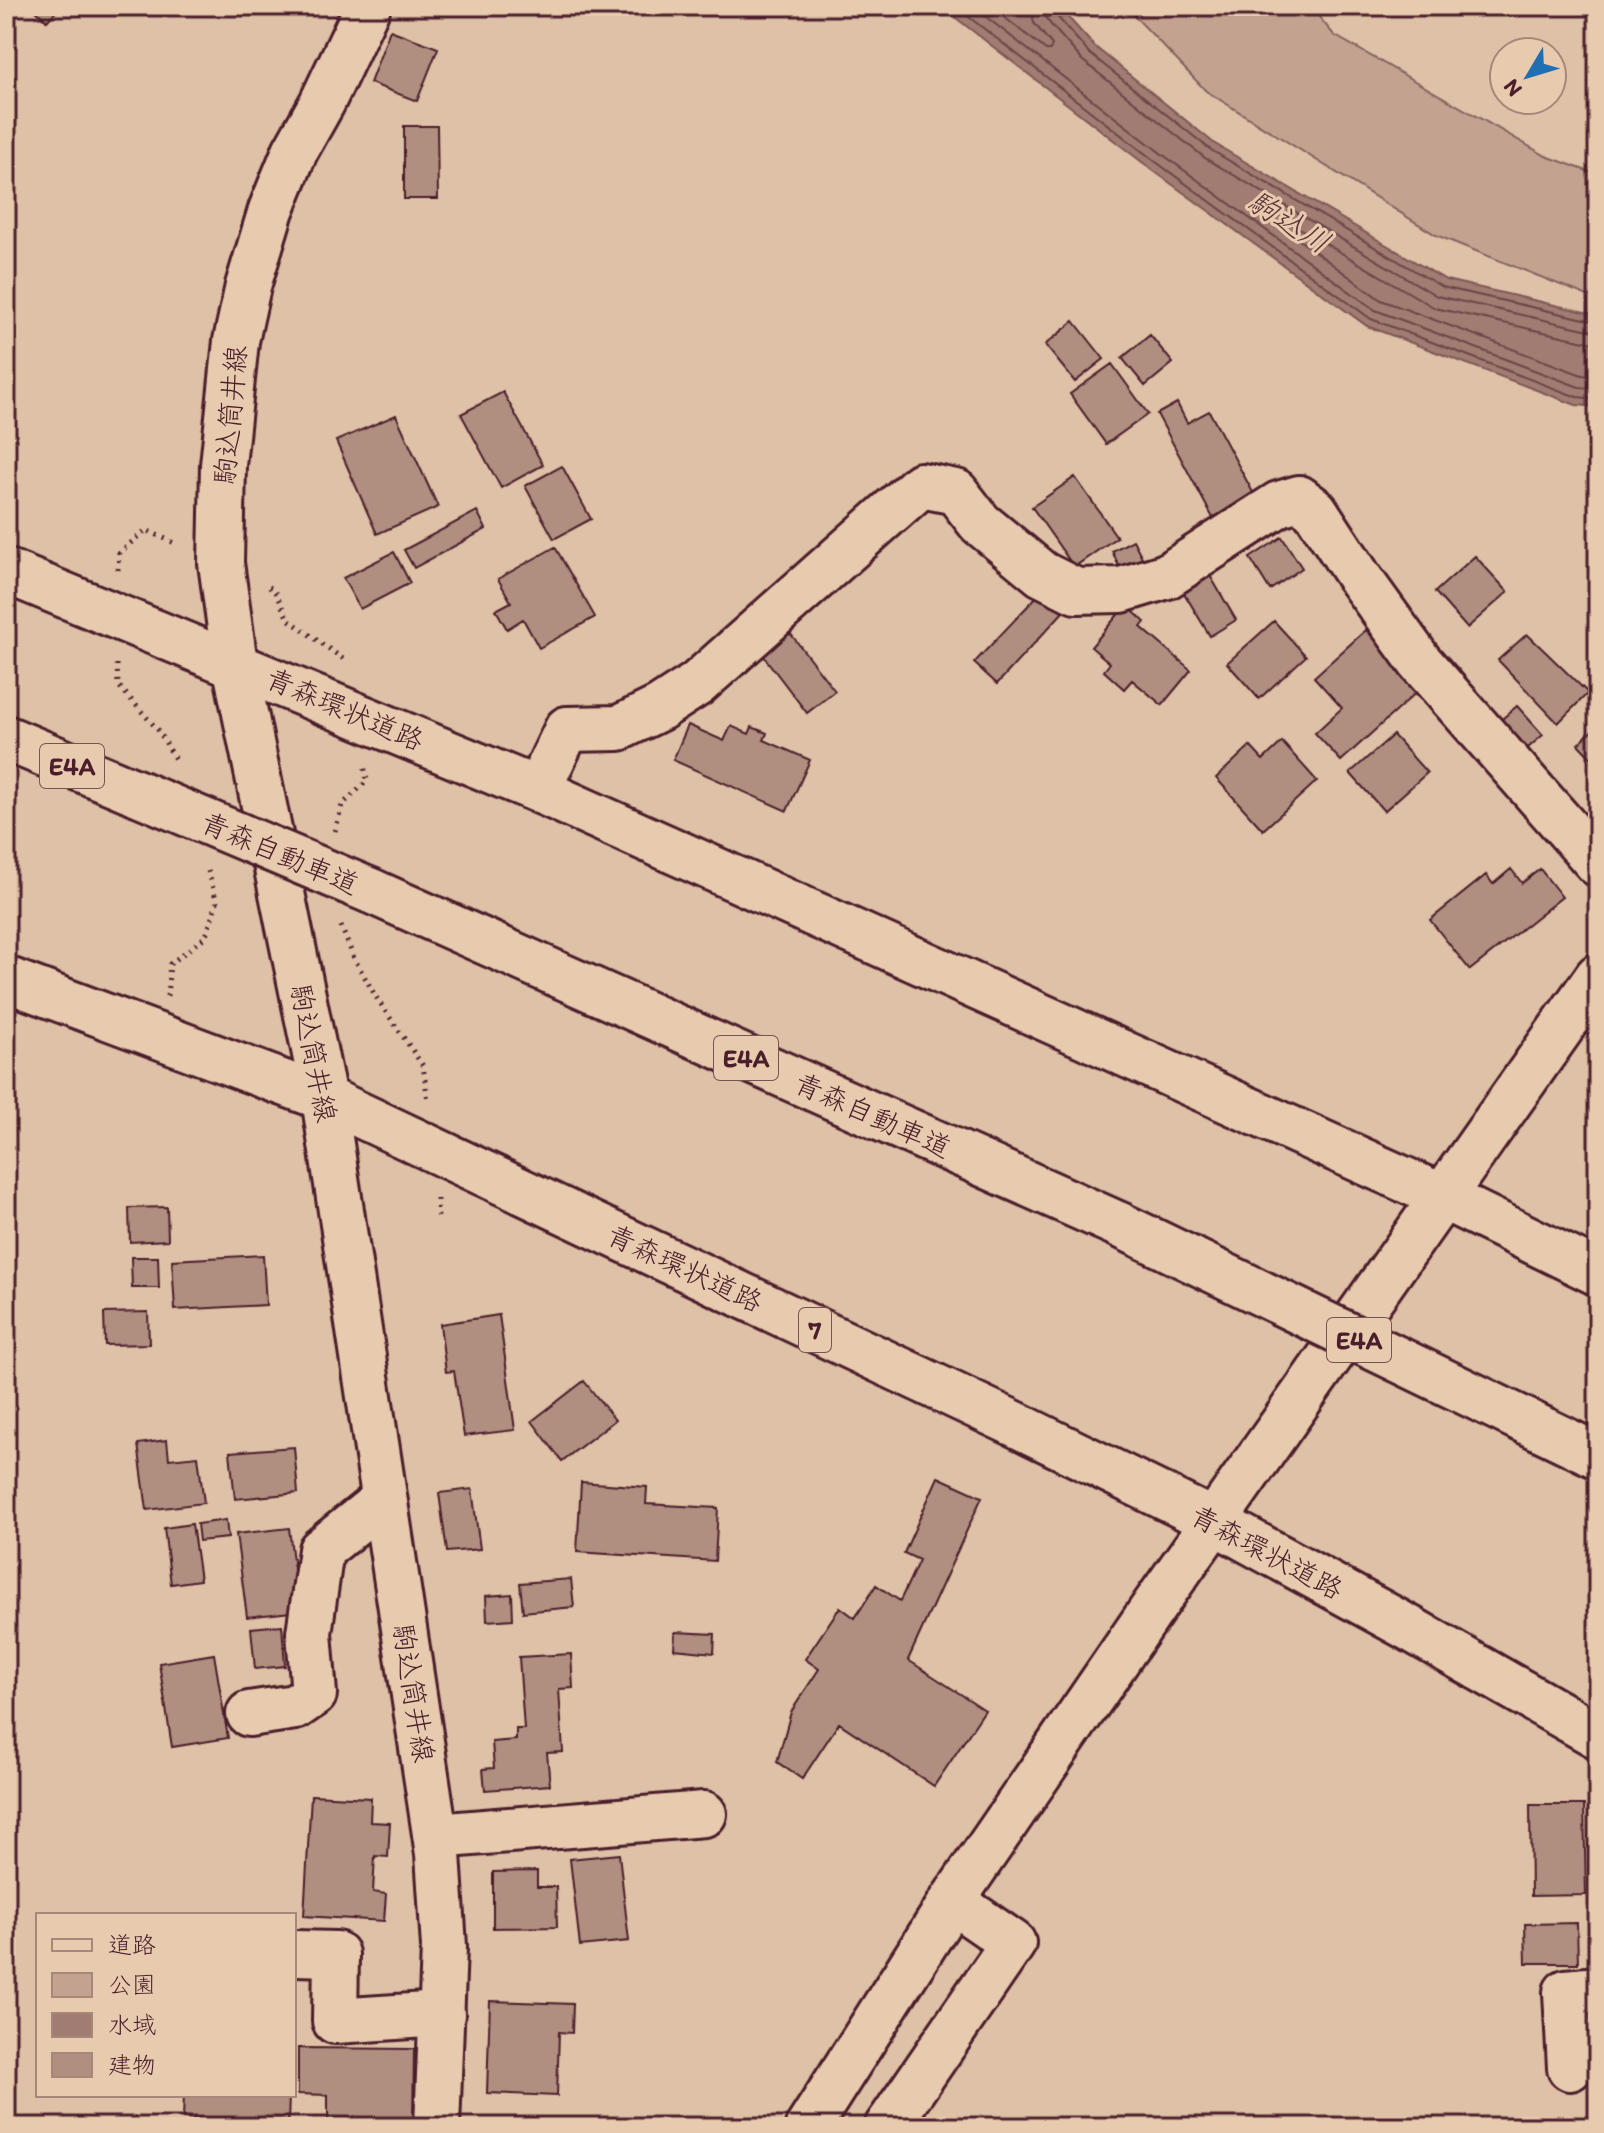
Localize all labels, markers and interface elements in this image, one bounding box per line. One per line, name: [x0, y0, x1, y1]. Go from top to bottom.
north arrow: [1488, 36, 1568, 116]
text: N: [1497, 74, 1528, 102]
water label: 駒込川: [1241, 182, 1337, 261]
street label: 駒込筒井線: [207, 344, 253, 486]
street label: 青森環状道路: [261, 661, 429, 757]
road number: E4A: [40, 744, 104, 788]
street label: 青森自動車道: [196, 805, 364, 901]
street label: 駒込筒井線: [284, 981, 344, 1125]
road number: E4A: [714, 1036, 778, 1080]
street label: 青森自動車道: [789, 1065, 957, 1165]
street label: 青森環状道路: [602, 1217, 768, 1319]
road number: 7: [799, 1308, 831, 1352]
road number: E4A: [1327, 1318, 1391, 1362]
street label: 青森環状道路: [1185, 1498, 1349, 1606]
street label: 駒込筒井線: [386, 1621, 442, 1765]
legend: [36, 1913, 296, 2097]
text: 道路: [108, 1930, 156, 1959]
text: 公園: [108, 1970, 156, 1999]
text: 水域: [108, 2010, 156, 2039]
text: 建物: [108, 2050, 156, 2079]

